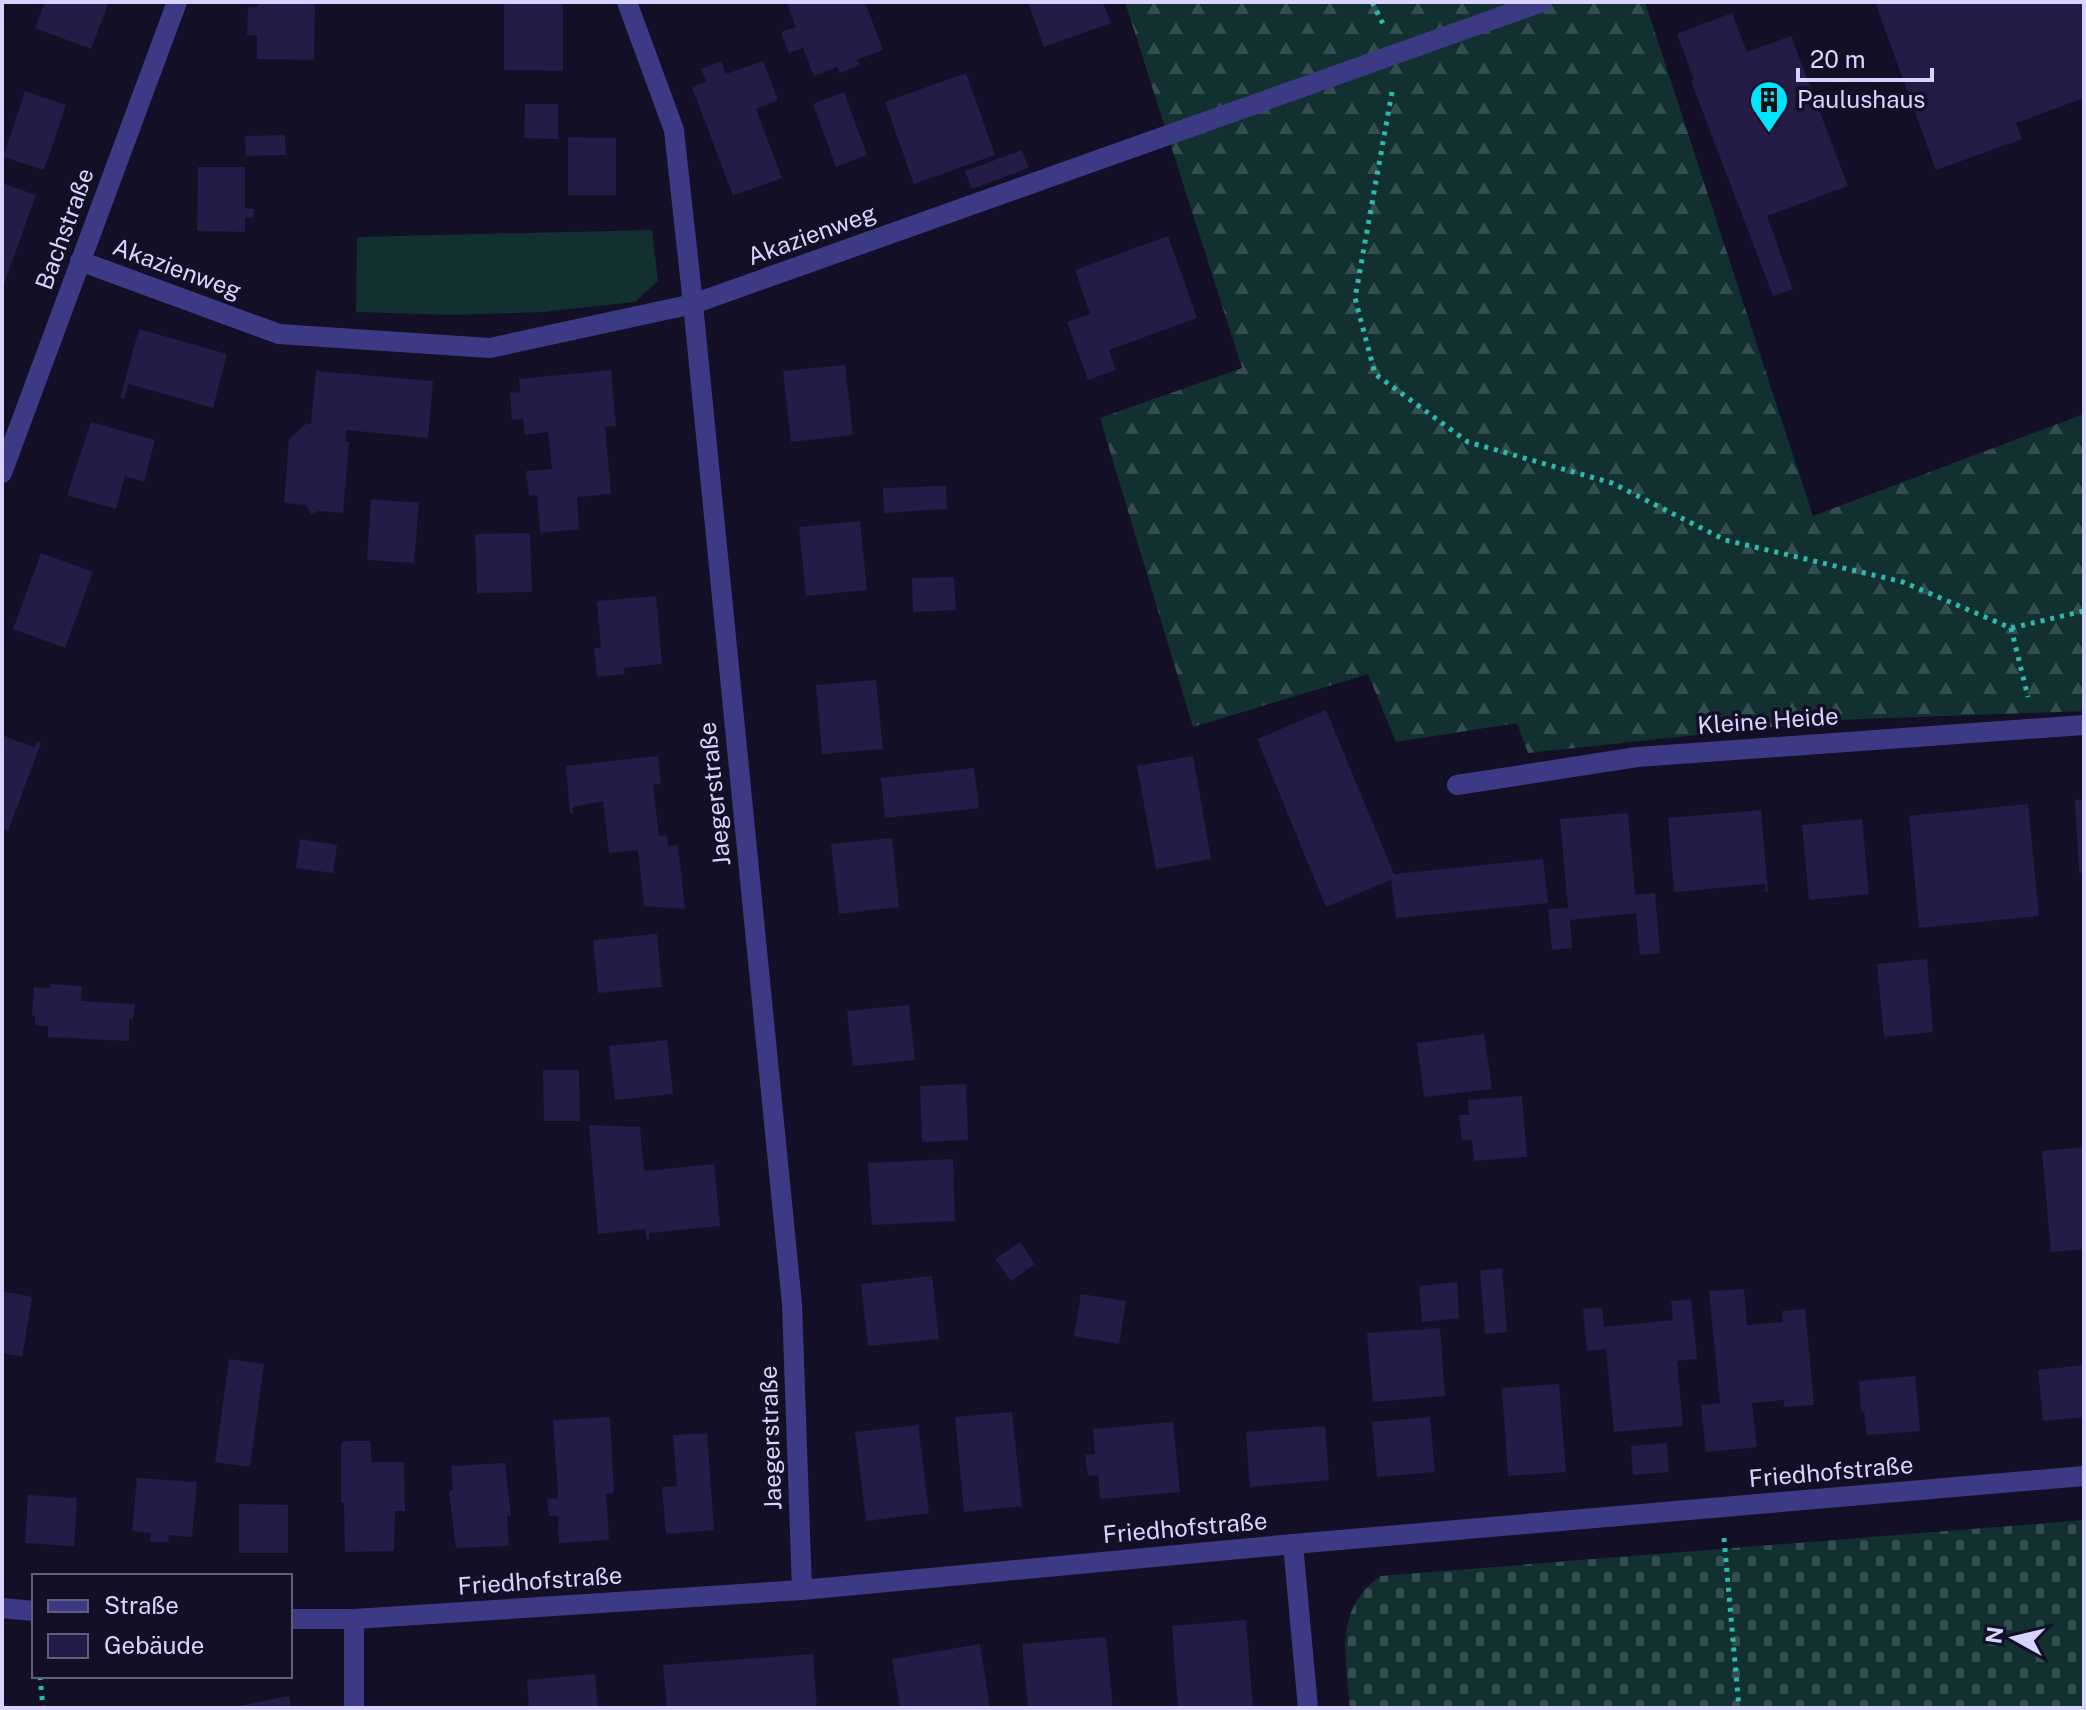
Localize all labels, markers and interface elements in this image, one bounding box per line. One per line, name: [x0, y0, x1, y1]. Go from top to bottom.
scale bar: [1798, 32, 1932, 82]
text: 20 m: [1810, 45, 1866, 73]
building icon: Paulushaus: [1748, 79, 1790, 134]
place label: Paulushaus: [1797, 85, 1926, 113]
street label: Bachstraße: [29, 164, 99, 293]
street label: Akazienweg: [743, 198, 880, 270]
street label: Akazienweg: [109, 232, 246, 304]
street label: Kleine Heide: [1696, 701, 1840, 739]
street label: Jaegerstraße: [693, 721, 735, 868]
street label: Jaegerstraße: [753, 1365, 787, 1511]
street label: Friedhofstraße: [1747, 1450, 1914, 1492]
street label: Friedhofstraße: [1101, 1506, 1268, 1548]
street label: Friedhofstraße: [457, 1560, 623, 1600]
legend: [32, 1574, 292, 1678]
text: Straße: [104, 1591, 179, 1619]
north arrow: [1974, 1598, 2054, 1678]
text: N: [1980, 1625, 2008, 1646]
text: Gebäude: [104, 1631, 204, 1659]

